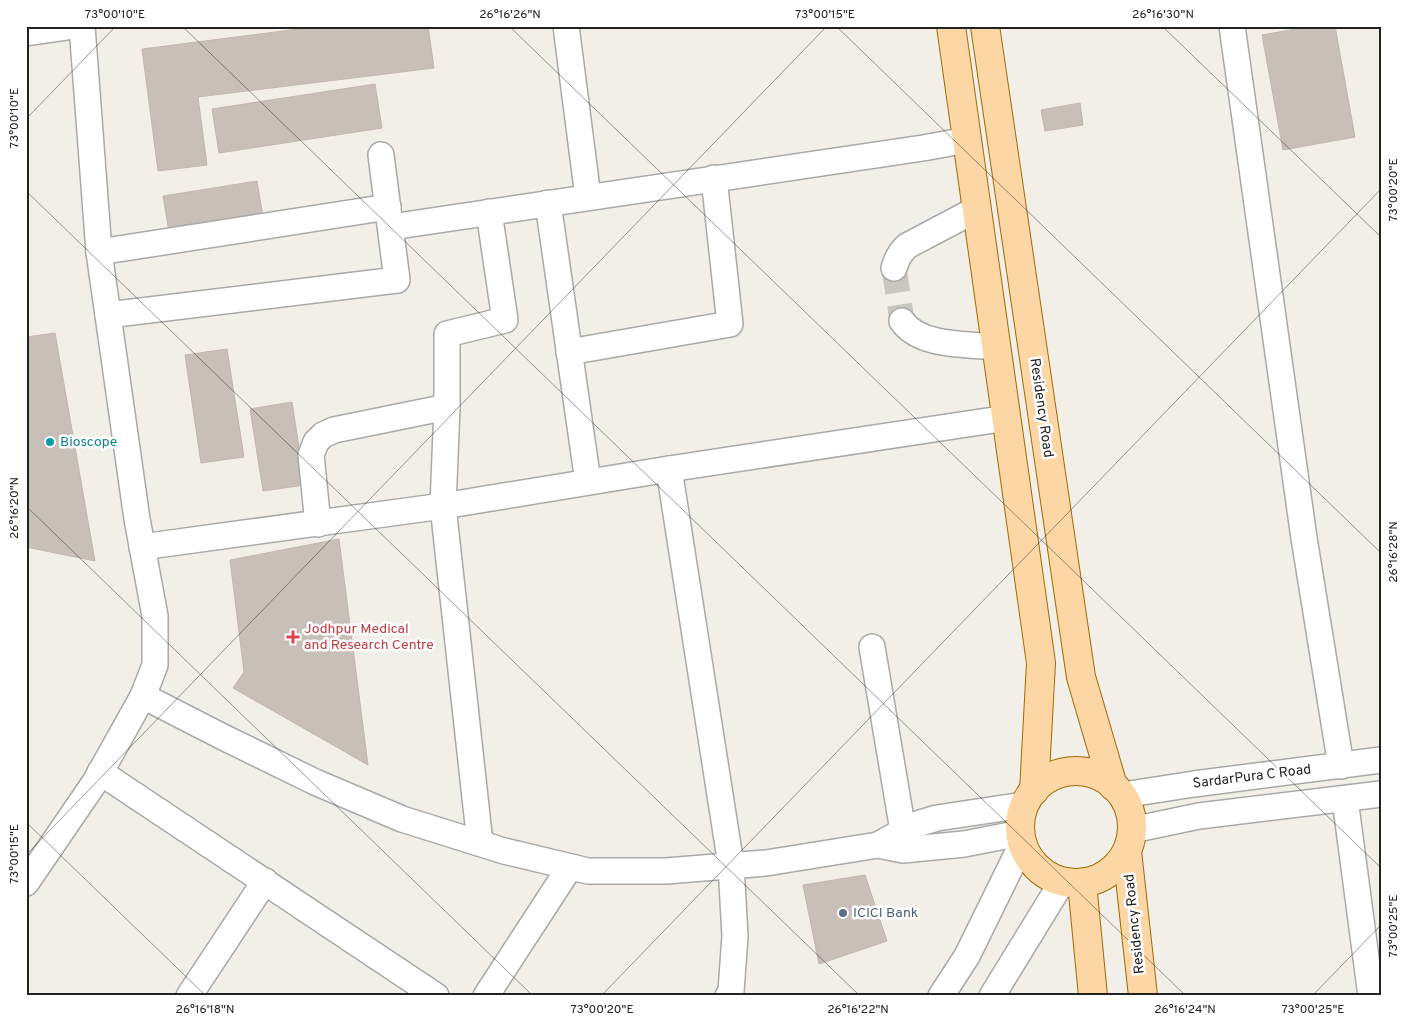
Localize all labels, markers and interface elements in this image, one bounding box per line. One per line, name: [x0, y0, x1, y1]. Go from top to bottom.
text: 73°00'10"E: [85, 7, 145, 23]
text: 26°16'26"N: [479, 7, 541, 23]
text: 73°00'15"E: [795, 7, 855, 23]
text: 26°16'30"N: [1132, 7, 1194, 23]
text: 73°00'10"E: [7, 88, 23, 148]
text: 73°00'20"E: [1386, 158, 1402, 222]
street label: Residency Road: [1026, 357, 1056, 459]
place label: Bioscope: [60, 434, 117, 451]
marker: Bioscope: [44, 436, 56, 448]
text: 26°16'20"N: [7, 477, 23, 539]
text: 26°16'28"N: [1386, 521, 1402, 583]
place label: Jodhpur Medical and Research Centre: [304, 621, 434, 654]
marker: Jodhpur Medical and Research Centre: [286, 630, 300, 644]
street label: SardarPura C Road: [1192, 761, 1312, 793]
text: 73°00'15"E: [7, 824, 23, 884]
street label: Residency Road: [1121, 873, 1149, 975]
text: 73°00'25"E: [1386, 895, 1402, 957]
place label: ICICI Bank: [853, 905, 918, 922]
marker: ICICI Bank: [837, 907, 849, 919]
text: 26°16'18"N: [176, 1002, 234, 1018]
text: 73°00'20"E: [570, 1002, 634, 1018]
text: 26°16'22"N: [827, 1002, 889, 1018]
text: 26°16'24"N: [1154, 1002, 1216, 1018]
text: 73°00'25"E: [1282, 1002, 1344, 1018]

